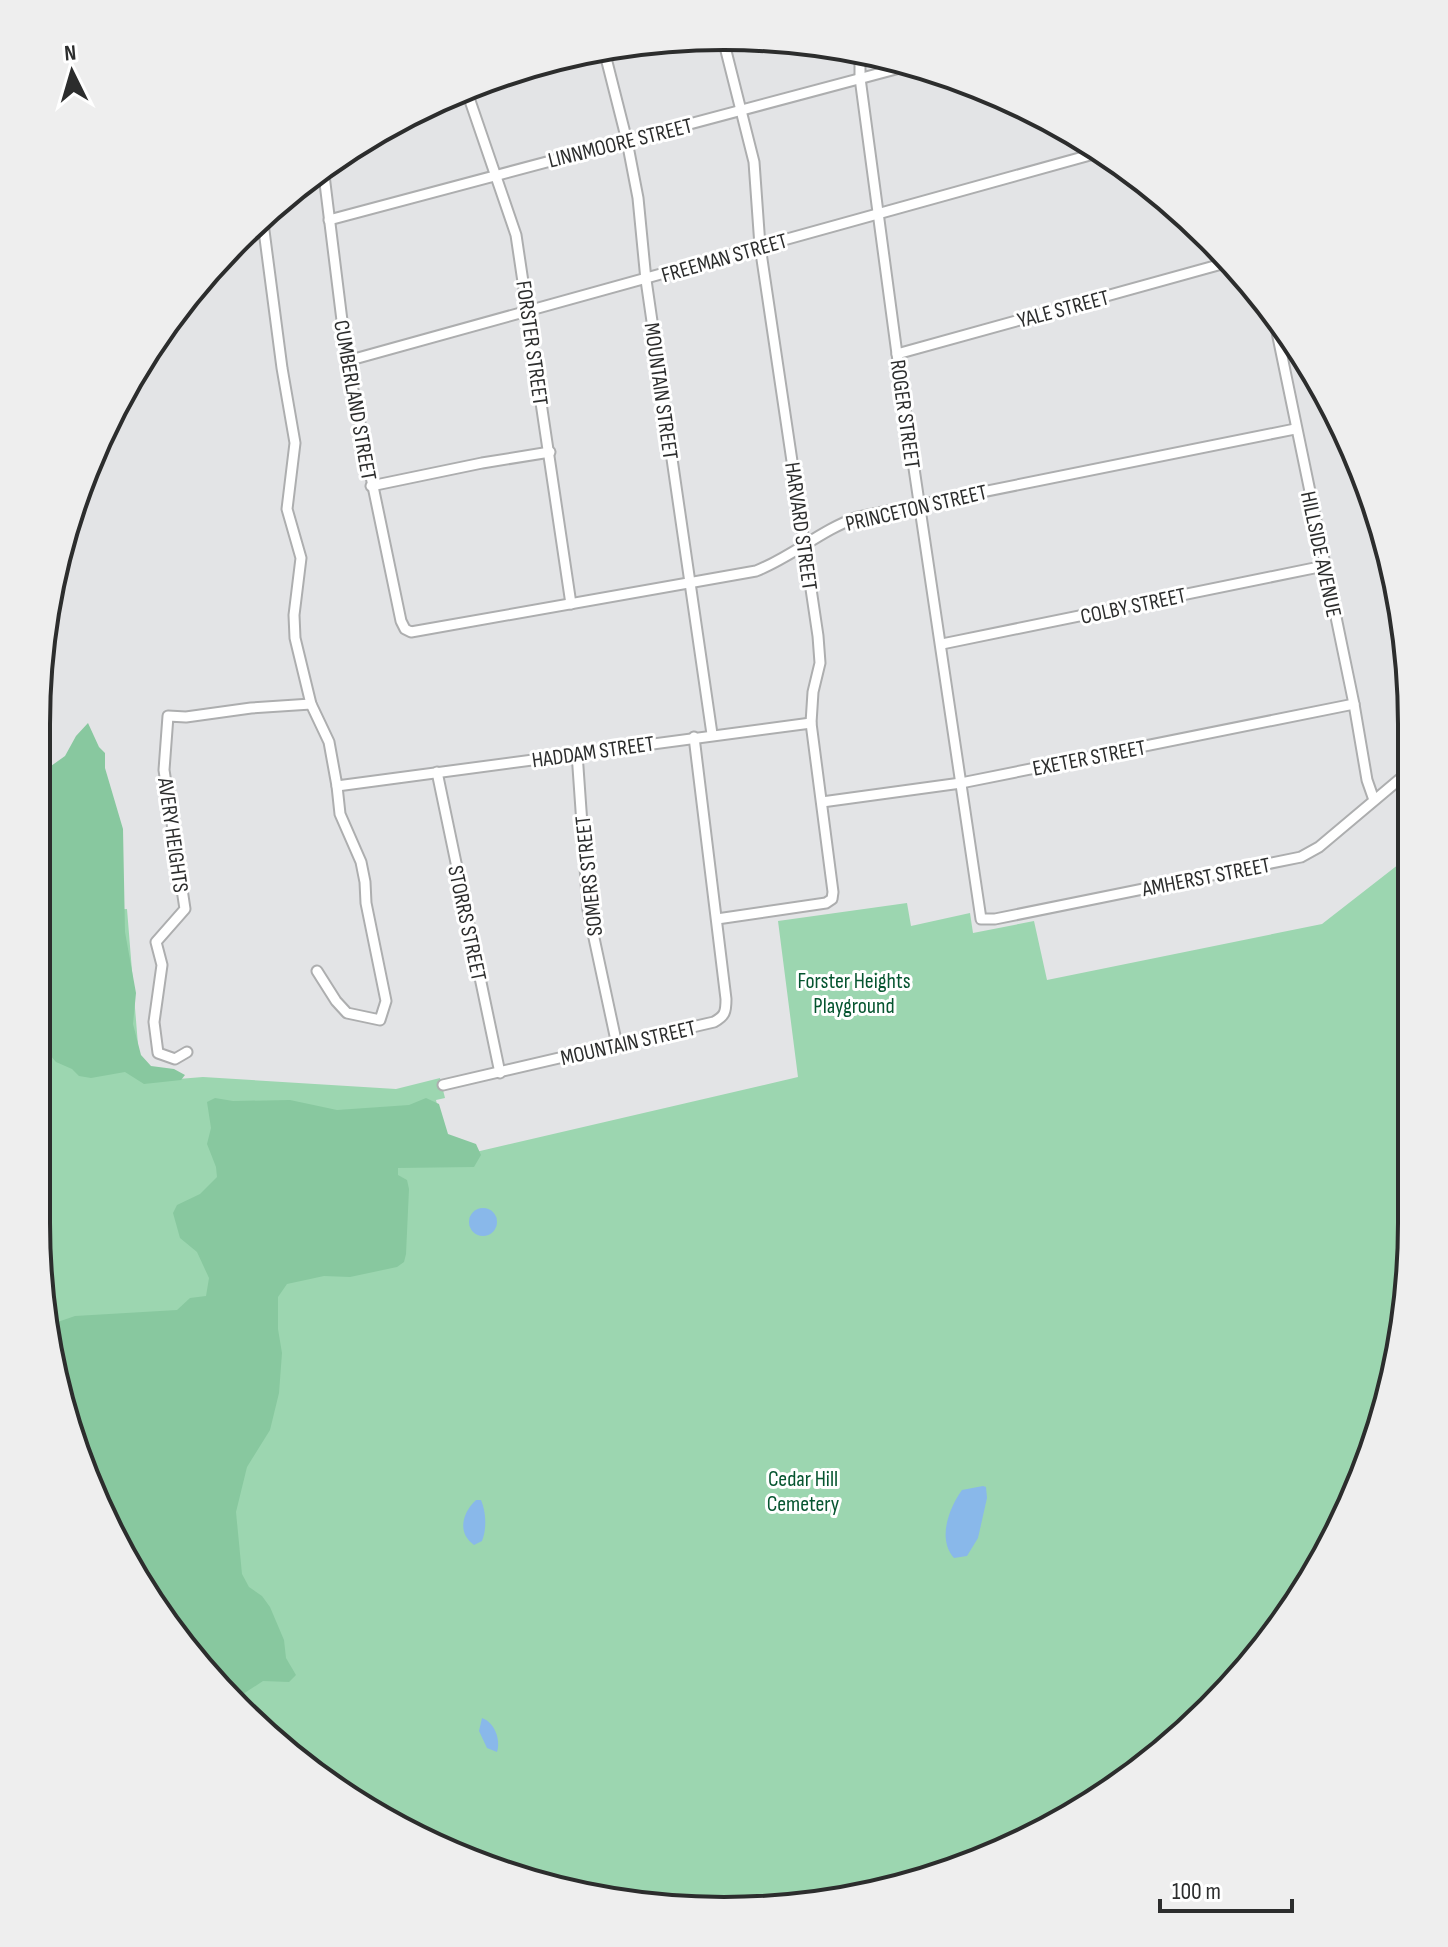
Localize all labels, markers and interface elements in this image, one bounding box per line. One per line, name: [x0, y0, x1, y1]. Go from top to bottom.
north arrow: [32, 32, 112, 112]
text: N: [63, 40, 77, 68]
street label: LINNMOORE STREET: [545, 112, 695, 174]
street label: FREEMAN STREET: [658, 228, 790, 289]
street label: FORSTER STREET: [509, 279, 554, 407]
street label: YALE STREET: [1015, 284, 1112, 335]
street label: CUMBERLAND STREET: [327, 318, 382, 483]
street label: MOUNTAIN STREET: [638, 321, 683, 462]
street label: ROGER STREET: [883, 358, 926, 471]
street label: HARVARD STREET: [778, 460, 823, 592]
street label: PRINCETON STREET: [843, 479, 990, 538]
street label: HILLSIDE AVENUE: [1294, 489, 1347, 620]
street label: COLBY STREET: [1078, 582, 1189, 631]
street label: HADDAM STREET: [530, 731, 656, 774]
street label: EXETER STREET: [1031, 734, 1148, 783]
street label: AVERY HEIGHTS: [151, 775, 194, 894]
street label: SOMERS STREET: [570, 814, 609, 937]
street label: AMHERST STREET: [1139, 852, 1273, 903]
street label: STORRS STREET: [441, 863, 492, 984]
park label: Forster Heights Playground: [797, 968, 911, 1020]
street label: MOUNTAIN STREET: [558, 1015, 699, 1072]
park label: Cedar Hill Cemetery: [767, 1466, 840, 1518]
scale bar: [1160, 1863, 1292, 1913]
text: 100 m: [1172, 1877, 1221, 1906]

